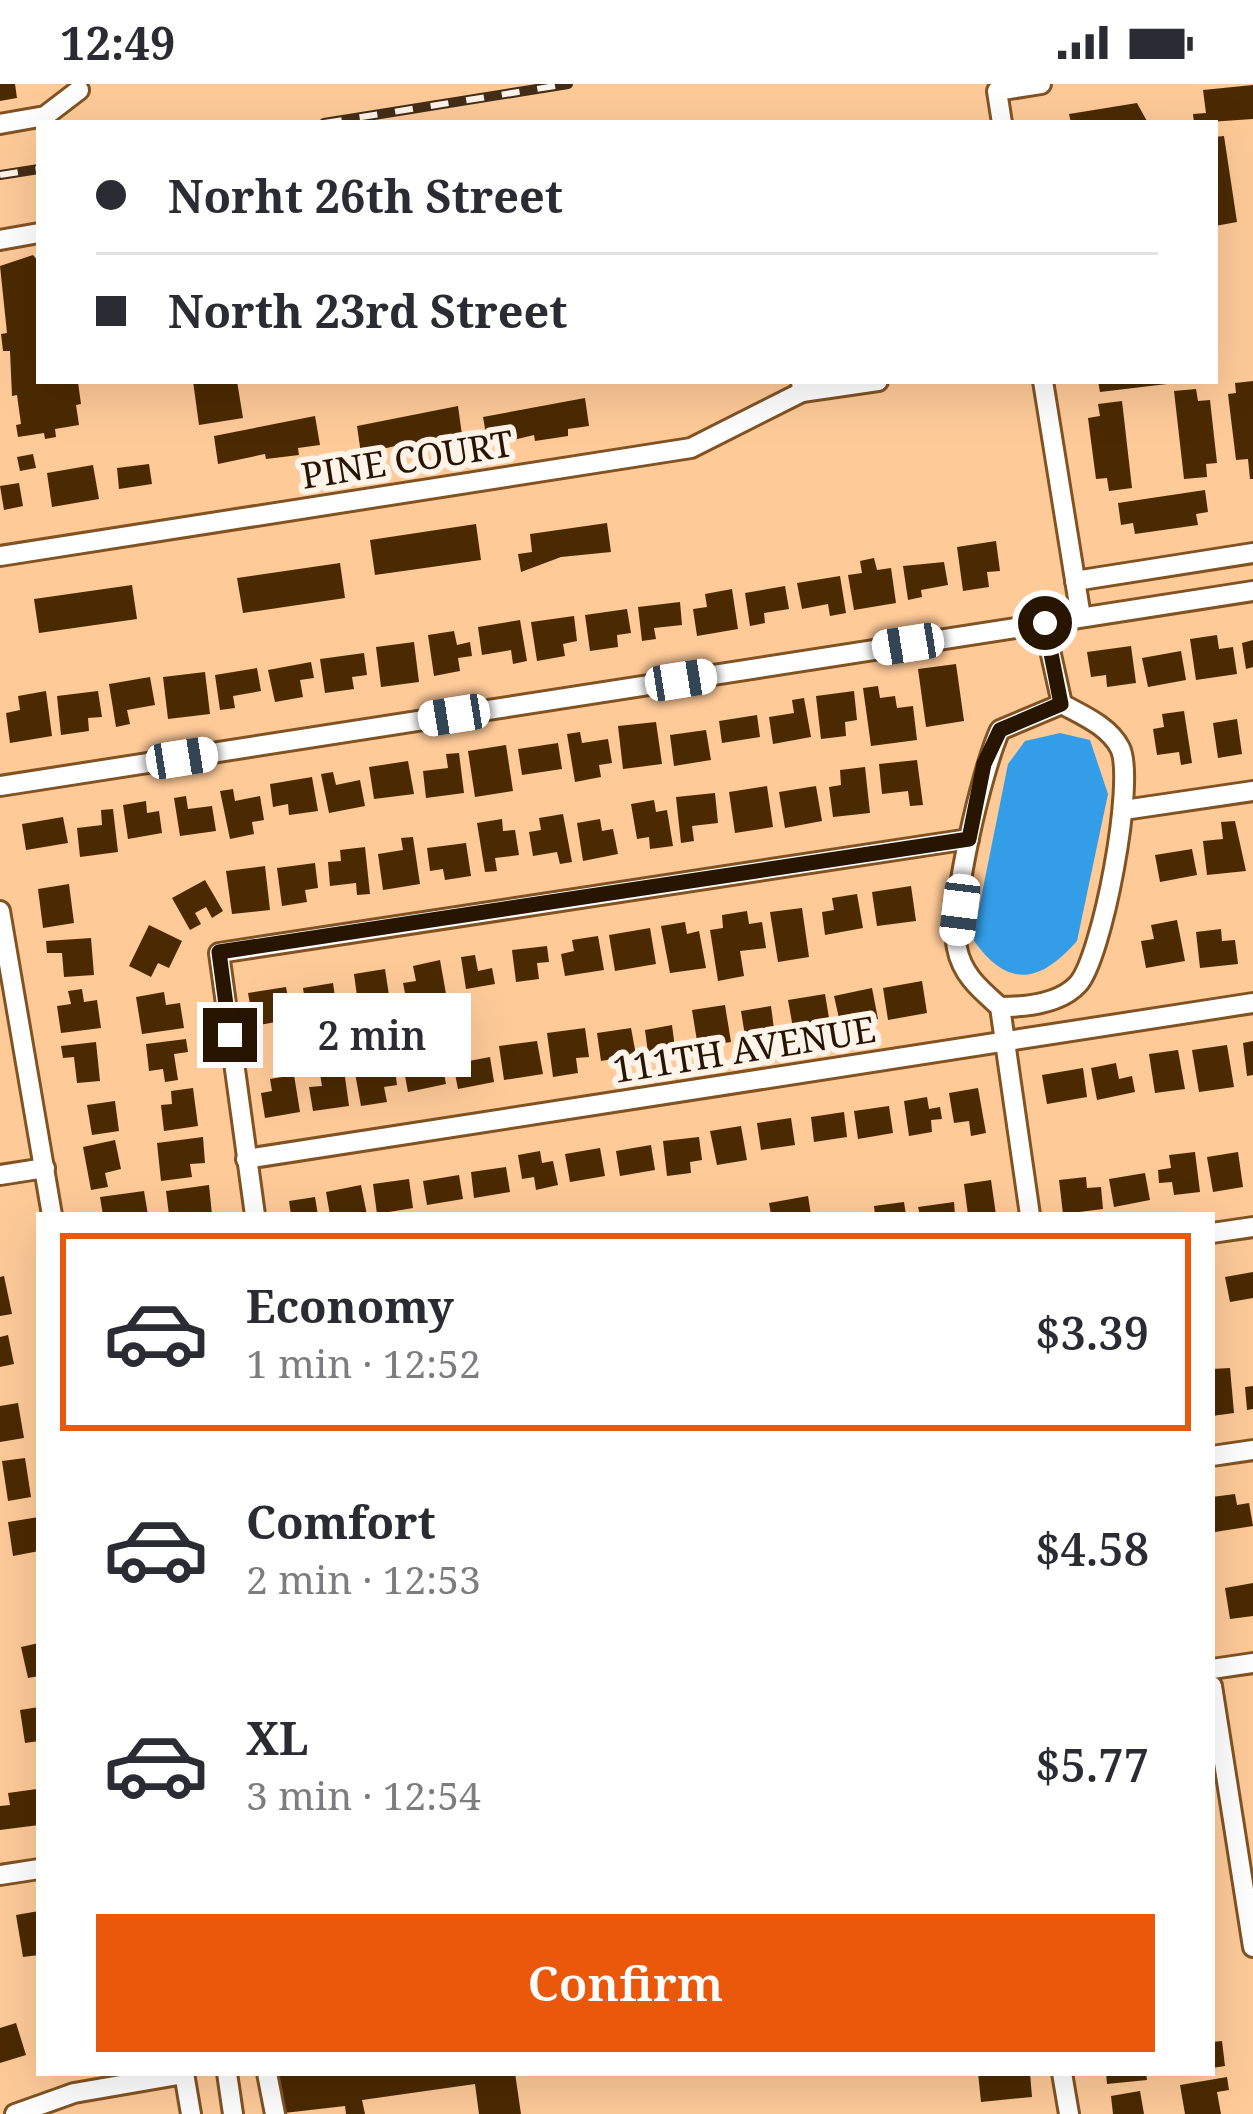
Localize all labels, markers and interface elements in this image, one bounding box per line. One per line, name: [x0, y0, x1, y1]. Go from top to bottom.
text: 12:49: [60, 12, 175, 73]
text: Norht 26th Street: [168, 165, 563, 226]
text: North 23rd Street: [168, 280, 567, 341]
street label: PINE COURT: [298, 418, 516, 500]
route start: [1018, 596, 1072, 650]
car: [870, 621, 946, 667]
car: [643, 657, 719, 703]
car: [416, 692, 492, 738]
car: [144, 735, 220, 781]
car: [938, 872, 982, 948]
callout: 2 min: [272, 993, 470, 1077]
street label: 111TH AVENUE: [609, 1004, 879, 1094]
route end: [203, 1008, 257, 1062]
text: 2 min: [318, 1008, 426, 1061]
text: Economy: [246, 1275, 454, 1336]
icon: car: [102, 1278, 210, 1386]
text: $3.39: [1035, 1302, 1149, 1363]
text: 1 min · 12:52: [246, 1336, 481, 1389]
text: Comfort: [246, 1491, 436, 1552]
icon: car: [102, 1494, 210, 1602]
text: $4.58: [1035, 1518, 1149, 1579]
text: 2 min · 12:53: [246, 1552, 481, 1605]
text: XL: [246, 1707, 308, 1768]
icon: car: [102, 1710, 210, 1818]
text: $5.77: [1035, 1734, 1149, 1795]
text: 3 min · 12:54: [246, 1768, 481, 1821]
button: Confirm: [96, 1914, 1155, 2052]

